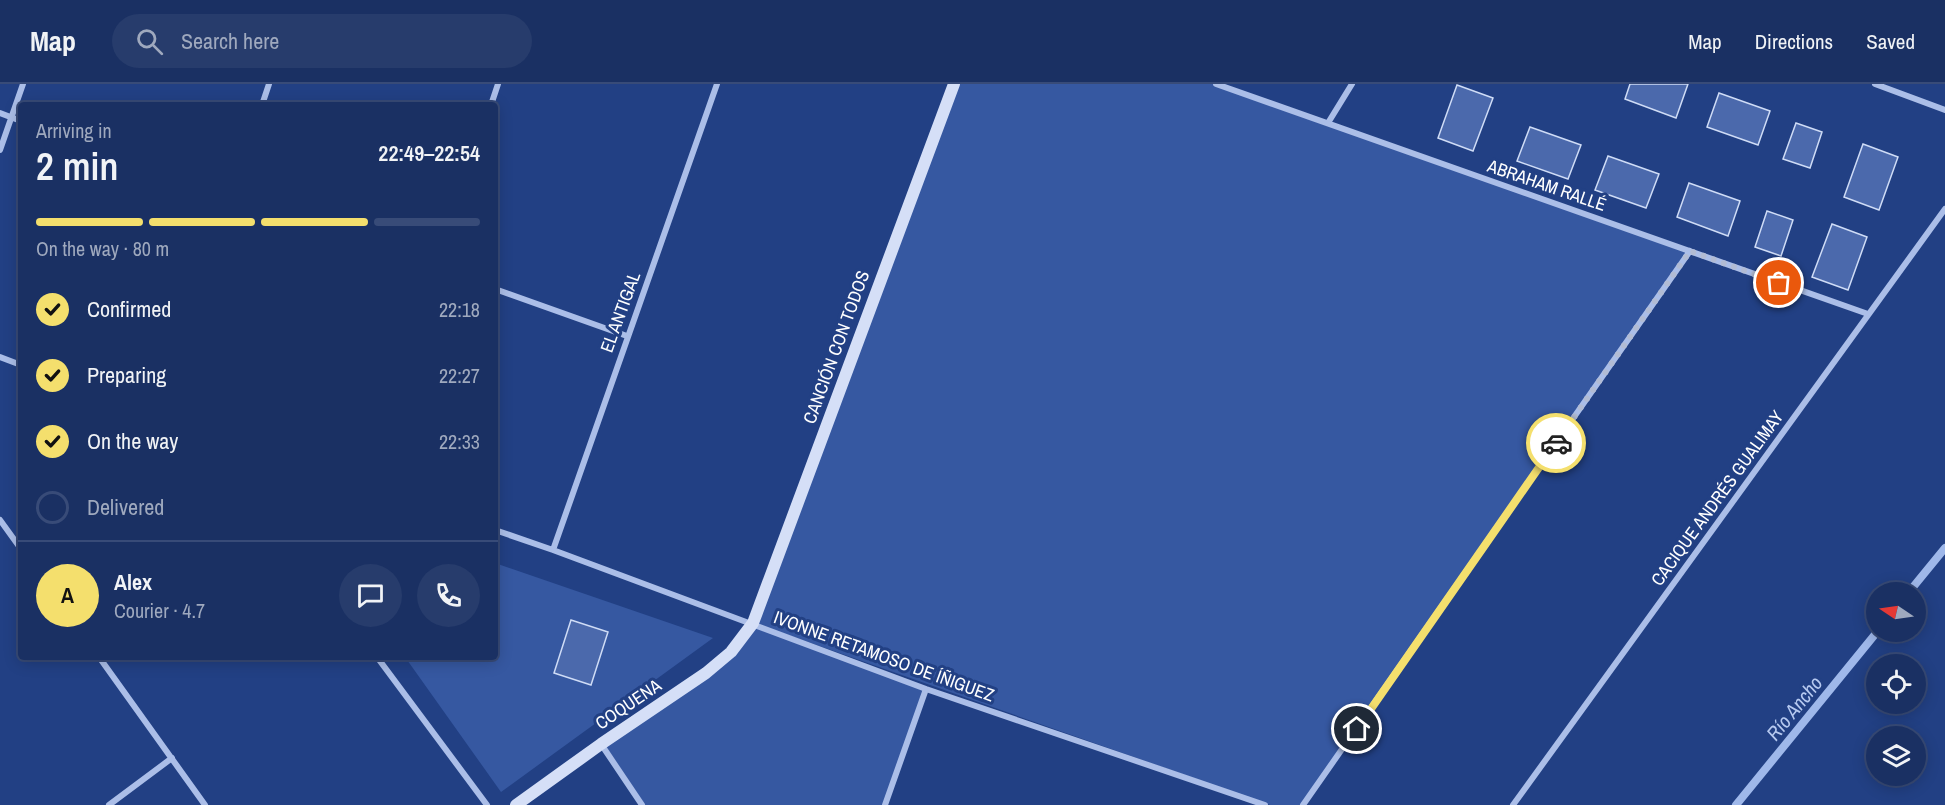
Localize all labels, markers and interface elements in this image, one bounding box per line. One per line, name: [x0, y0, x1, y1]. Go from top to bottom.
search box: [112, 14, 532, 68]
text: Map: [30, 22, 76, 60]
icon: search: [133, 25, 166, 58]
text: Search here: [181, 26, 279, 56]
text: Map: [1688, 27, 1722, 56]
text: Directions: [1755, 27, 1833, 56]
text: Saved: [1866, 27, 1915, 56]
text: Arriving in: [36, 117, 112, 144]
text: 22:49–22:54: [378, 138, 480, 168]
text: 2 min: [36, 140, 118, 192]
street label: ABRAHAM RALLÉ: [1483, 153, 1610, 217]
text: On the way · 80 m: [36, 235, 169, 262]
pin: [1753, 257, 1804, 308]
icon: bag: [1762, 266, 1795, 299]
street label: CANCIÓN CON TODOS: [797, 267, 875, 427]
street label: EL ANTIGAL: [594, 268, 646, 356]
icon: check: [36, 293, 69, 326]
text: Confirmed: [87, 294, 171, 324]
text: 22:18: [439, 296, 480, 323]
icon: check: [36, 359, 69, 392]
text: Preparing: [87, 360, 166, 390]
text: 22:27: [439, 362, 480, 389]
street label: CACIQUE ANDRÉS GUALIMAY: [1645, 405, 1789, 591]
courier: [1526, 413, 1586, 473]
icon: check: [36, 425, 69, 458]
text: On the way: [87, 426, 178, 456]
icon: car: [1540, 427, 1573, 460]
text: 22:33: [439, 428, 480, 455]
text: Delivered: [87, 492, 164, 522]
button: chat: [339, 564, 402, 627]
button: phone: [417, 564, 480, 627]
text: Alex: [114, 567, 152, 597]
text: A: [61, 580, 74, 610]
north arrow: [1866, 582, 1926, 642]
map controls: [1866, 582, 1926, 786]
text: Courier · 4.7: [114, 597, 205, 624]
street label: IVONNE RETAMOSO DE ÍÑIGUEZ: [770, 604, 998, 708]
button: locate: [1866, 654, 1926, 714]
water label: Río Ancho: [1760, 670, 1828, 746]
street label: COQUENA: [590, 673, 666, 735]
pin: [1331, 703, 1382, 754]
icon: home: [1340, 712, 1373, 745]
button: layers: [1866, 726, 1926, 786]

